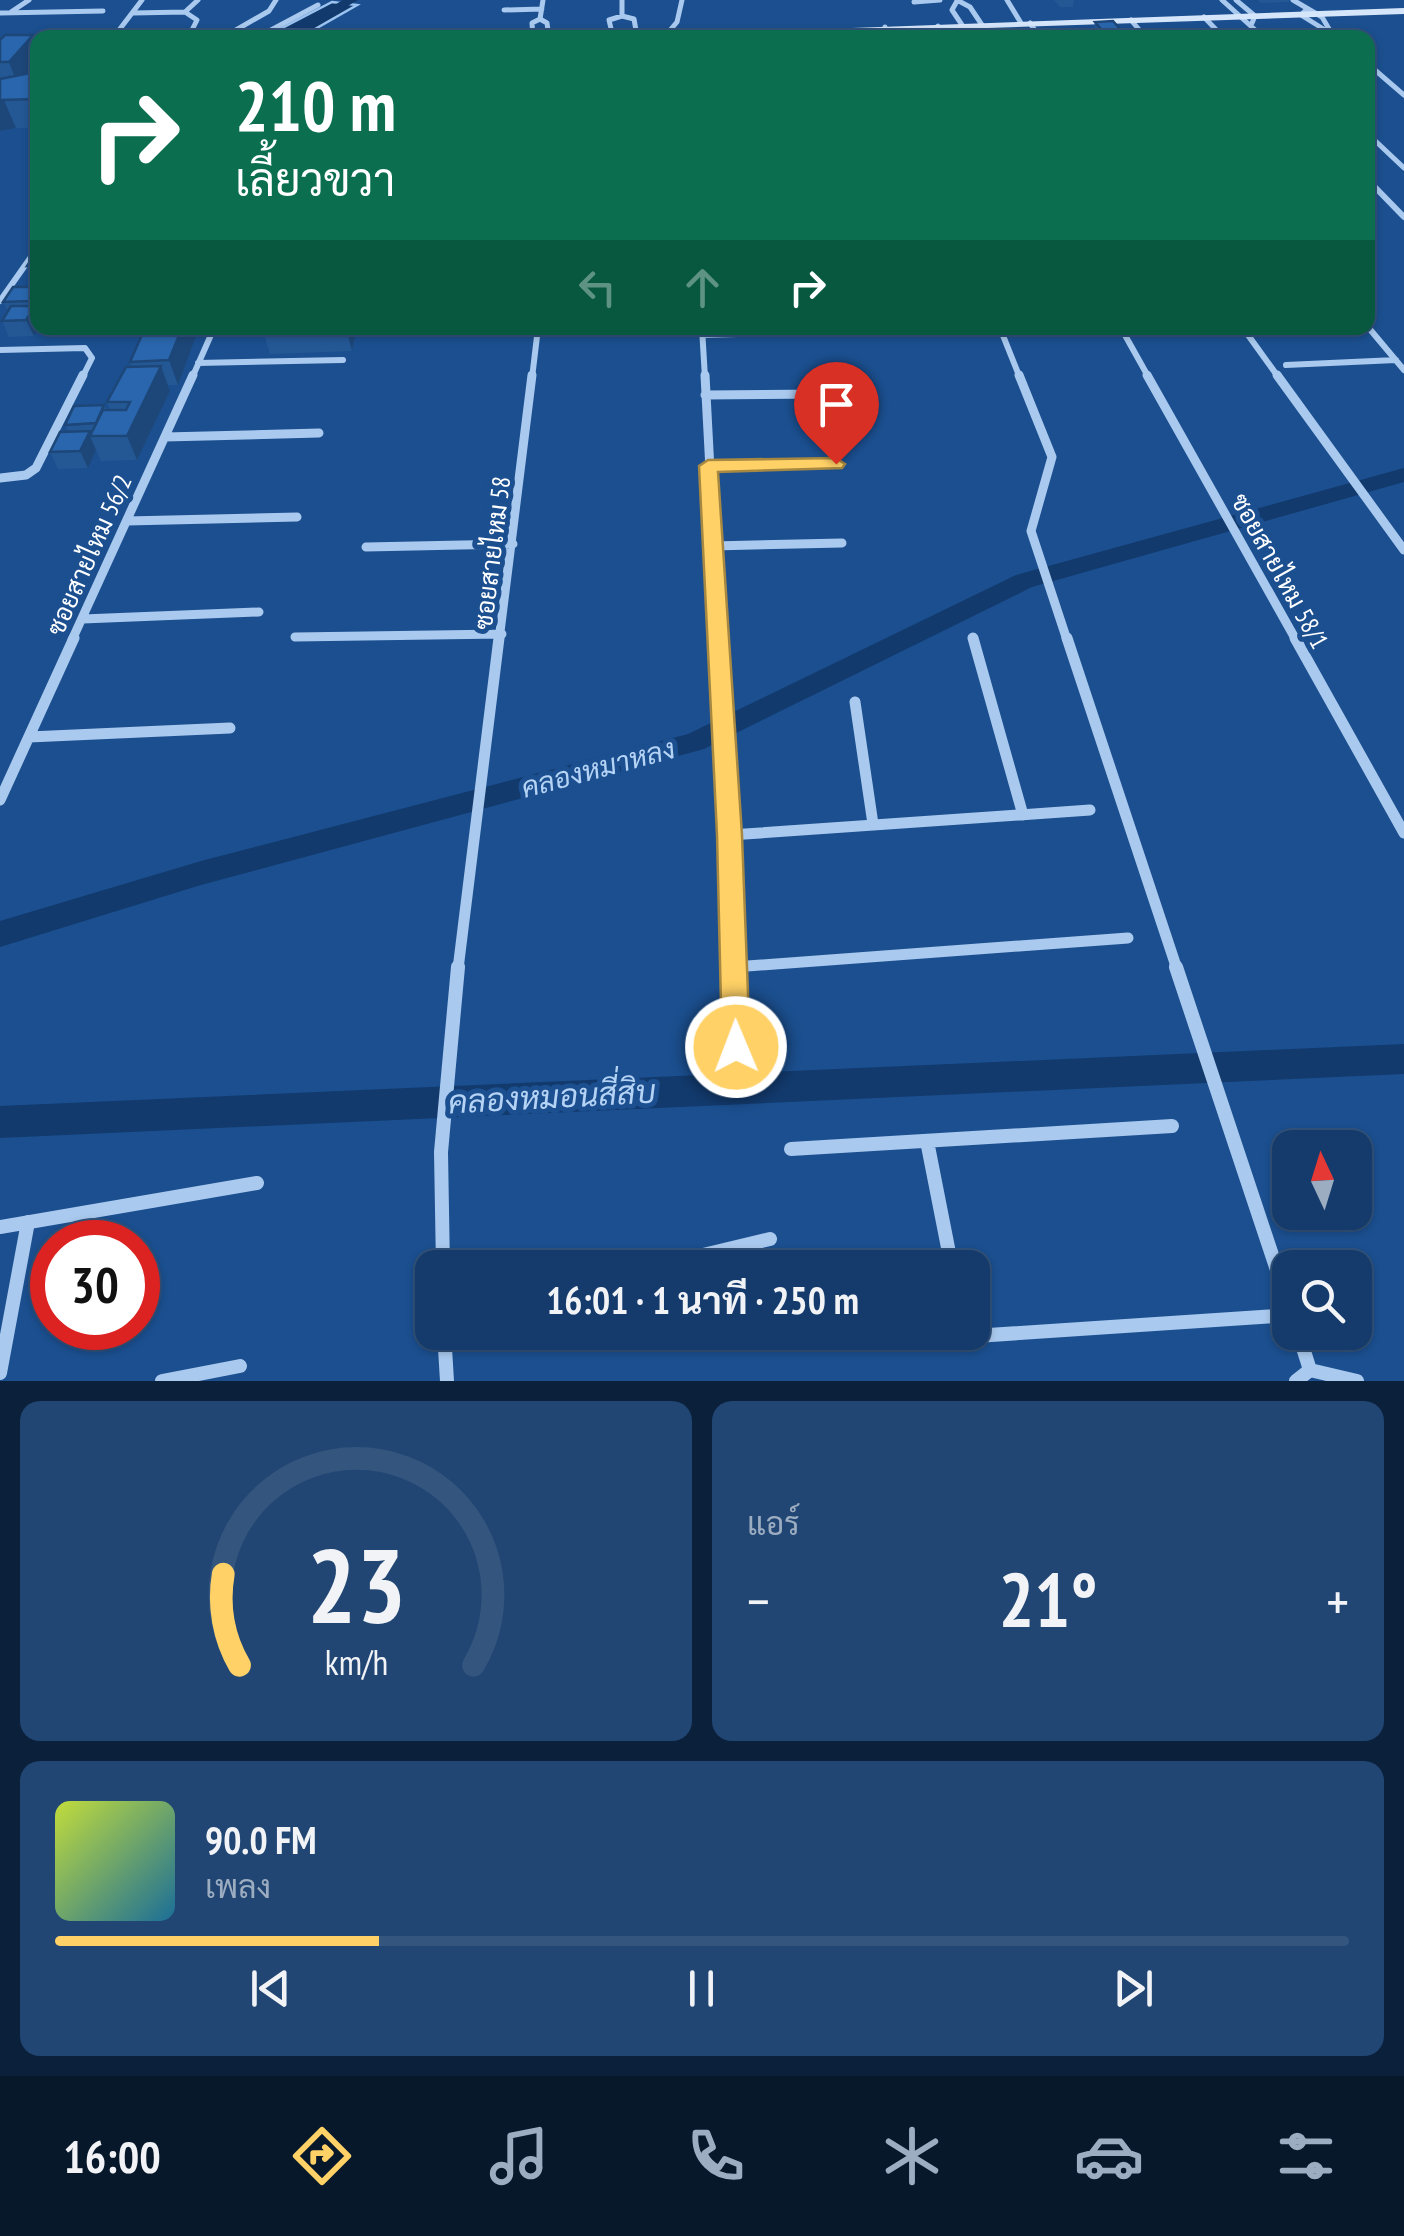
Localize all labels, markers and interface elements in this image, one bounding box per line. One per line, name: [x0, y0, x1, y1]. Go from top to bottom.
text: 210 m: [235, 60, 396, 150]
icon: right: [70, 70, 200, 200]
text: เลี้ยวขวา: [235, 150, 395, 208]
icon: left: [570, 260, 625, 315]
icon: ahead: [675, 260, 730, 315]
icon: right: [780, 260, 835, 315]
pin: [794, 362, 879, 465]
icon: arrive: [809, 377, 864, 432]
street label: ซอยสายไหม 56/2: [39, 470, 139, 640]
street label: ซอยสายไหม 58: [467, 475, 517, 631]
street label: ซอยสายไหม 58/1: [1224, 488, 1336, 654]
water label: คลองหมาหลง: [517, 729, 679, 806]
position arrow: [684, 995, 788, 1099]
water label: คลองหมอนสี่สิบ: [447, 1064, 657, 1122]
north arrow: [1272, 1130, 1372, 1230]
map controls: [1272, 1130, 1372, 1350]
speed limit sign: 30: [30, 1220, 160, 1350]
button: search: [1272, 1250, 1372, 1350]
text: 16:01 · 1 นาที · 250 m: [546, 1275, 859, 1324]
text: แอร์: [747, 1502, 800, 1544]
text: 23: [306, 1517, 406, 1652]
text: 21°: [998, 1551, 1098, 1648]
text: −: [747, 1565, 770, 1636]
text: +: [1326, 1565, 1349, 1636]
text: km/h: [324, 1639, 388, 1685]
text: 90.0 FM: [205, 1815, 317, 1864]
text: เพลง: [205, 1865, 271, 1907]
icon: previous: [243, 1961, 298, 2016]
icon: pause: [674, 1961, 729, 2016]
icon: next: [1106, 1961, 1161, 2016]
icon: directions: [287, 2121, 357, 2191]
icon: music: [484, 2121, 554, 2191]
icon: phone: [681, 2121, 751, 2191]
icon: climate: [877, 2121, 947, 2191]
icon: car: [1074, 2121, 1144, 2191]
icon: filters: [1271, 2121, 1341, 2191]
text: 16:00: [63, 2127, 161, 2185]

